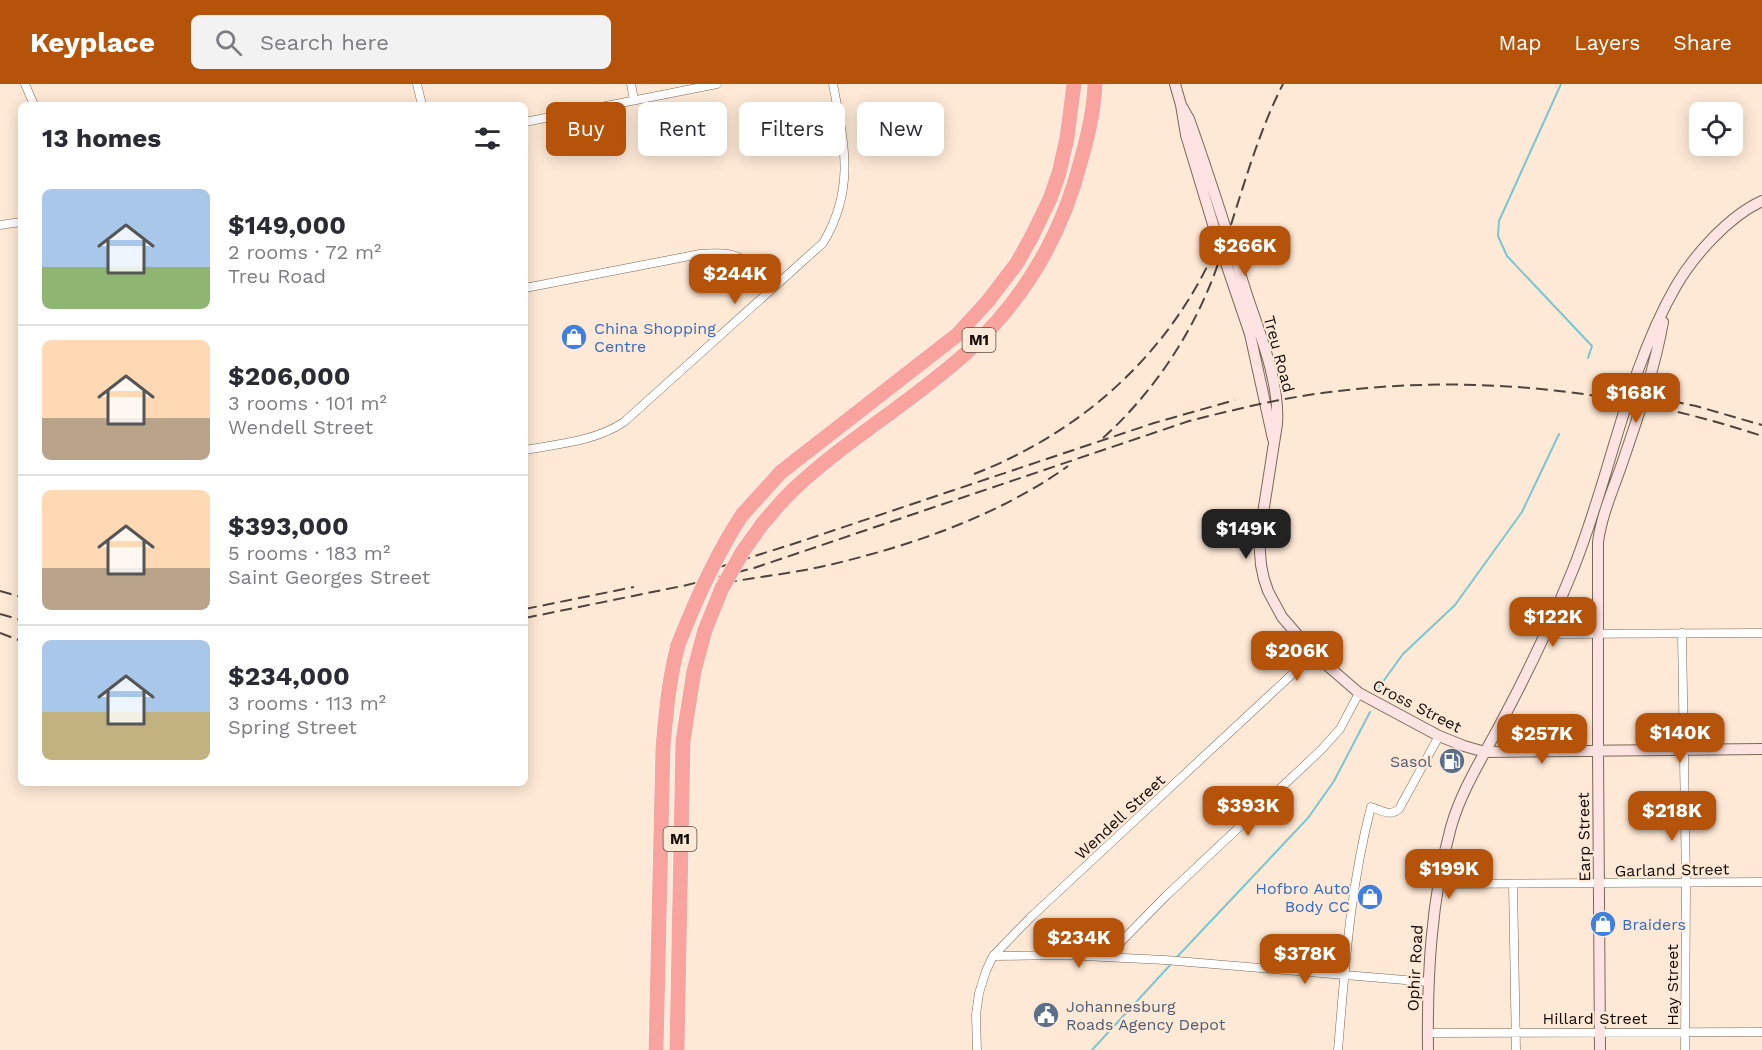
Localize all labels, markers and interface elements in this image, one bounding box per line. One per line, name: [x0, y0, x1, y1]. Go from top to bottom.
search box: [191, 15, 611, 69]
text: Keyplace: [30, 26, 155, 59]
icon: search: [212, 26, 245, 59]
text: Search here: [260, 30, 389, 55]
text: Map: [1498, 30, 1541, 55]
text: Layers: [1574, 30, 1640, 55]
text: Share: [1673, 30, 1732, 55]
chip: Buy: [546, 102, 626, 156]
chip: Rent: [638, 102, 727, 156]
chip: Filters: [739, 102, 845, 156]
chip: New: [857, 102, 944, 156]
map controls: [1689, 102, 1743, 156]
button: locate: [1689, 102, 1743, 156]
icon: filters: [471, 122, 504, 155]
text: 13 homes: [42, 123, 161, 153]
text: $149,000: [228, 210, 346, 240]
icon: home: [90, 213, 162, 285]
pin: $266K: [1203, 226, 1287, 277]
text: $266K: [1213, 233, 1277, 257]
text: 2 rooms · 72 m²: [228, 240, 381, 264]
pin: $244K: [693, 254, 777, 305]
text: $244K: [703, 261, 767, 285]
text: Treu Road: [228, 264, 326, 288]
street label: Treu Road: [1260, 314, 1298, 394]
place label: China Shopping Centre: [594, 319, 716, 356]
shop icon: China Shopping Centre: [559, 322, 589, 352]
road number: M1: [962, 328, 996, 352]
text: $206,000: [228, 361, 350, 391]
icon: home: [90, 364, 162, 436]
pin: $168K: [1594, 373, 1678, 424]
text: $168K: [1606, 380, 1666, 404]
text: 3 rooms · 101 m²: [228, 391, 387, 415]
text: Wendell Street: [228, 415, 373, 439]
pin: $149K: [1204, 509, 1288, 560]
text: $393,000: [228, 511, 349, 541]
icon: home: [90, 514, 162, 586]
text: $149K: [1216, 516, 1276, 540]
text: 5 rooms · 183 m²: [228, 541, 390, 565]
text: Saint Georges Street: [228, 565, 430, 589]
pin: $122K: [1511, 597, 1595, 648]
text: $122K: [1523, 604, 1583, 628]
pin: $206K: [1255, 631, 1339, 682]
text: $206K: [1265, 638, 1329, 662]
text: $234,000: [228, 661, 350, 691]
icon: home: [90, 664, 162, 736]
street label: Cross Street: [1369, 675, 1465, 737]
text: 3 rooms · 113 m²: [228, 691, 386, 715]
pin: $140K: [1638, 713, 1722, 764]
pin: $257K: [1500, 714, 1584, 765]
text: Spring Street: [228, 715, 357, 739]
text: $140K: [1649, 720, 1711, 744]
text: $257K: [1511, 721, 1573, 745]
fuel station icon: Sasol: [1437, 746, 1467, 776]
place label: Sasol: [1390, 752, 1432, 771]
street label: Wendell Street: [1071, 770, 1169, 864]
pin: $393K: [1206, 786, 1290, 837]
pin: $218K: [1630, 791, 1714, 842]
street label: Earp Street: [1574, 792, 1594, 882]
text: $393K: [1217, 793, 1279, 817]
text: $218K: [1642, 798, 1702, 822]
road number: M1: [664, 827, 696, 851]
pin: $199K: [1407, 849, 1491, 900]
text: $199K: [1419, 856, 1479, 880]
street label: Garland Street: [1614, 859, 1730, 880]
place label: Hofbro Auto Body CC: [1255, 879, 1350, 916]
shop icon: Hofbro Auto Body CC: [1355, 882, 1385, 912]
shop icon: Braiders: [1588, 909, 1618, 939]
place label: Braiders: [1622, 915, 1686, 934]
pin: $234K: [1037, 918, 1121, 969]
street label: Ophir Road: [1403, 924, 1427, 1012]
text: $234K: [1047, 925, 1111, 949]
pin: $378K: [1263, 934, 1347, 985]
text: $378K: [1274, 941, 1336, 965]
street label: Hay Street: [1663, 944, 1682, 1026]
place label: Johannesburg Roads Agency Depot: [1066, 997, 1226, 1034]
public building icon: Johannesburg Roads Agency Depot: [1031, 1000, 1061, 1030]
street label: Hillard Street: [1543, 1009, 1648, 1028]

